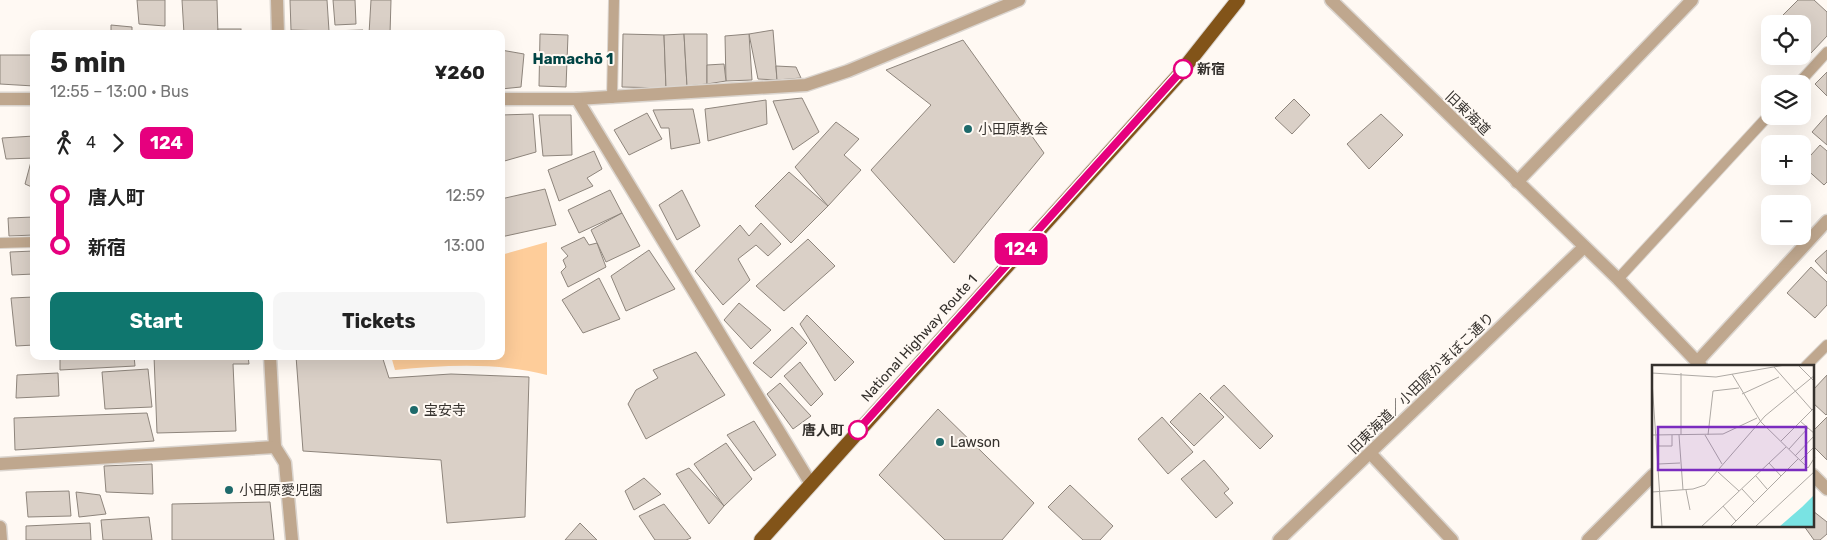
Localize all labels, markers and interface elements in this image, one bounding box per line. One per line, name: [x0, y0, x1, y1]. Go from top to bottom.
map controls: [1761, 15, 1811, 245]
button: locate: [1761, 15, 1811, 65]
text: 5 min: [50, 46, 126, 79]
district label: Hamachō 1: [532, 50, 614, 68]
marker: 新宿: [1173, 59, 1193, 79]
text: ¥260: [434, 61, 485, 84]
place label: 新宿: [1197, 61, 1225, 78]
button: layers: [1761, 75, 1811, 125]
text: 12:55 – 13:00 · Bus: [50, 82, 189, 101]
street label: 旧東海道: [1442, 88, 1494, 139]
place label: 小田原教会: [978, 121, 1048, 138]
marker: 小田原教会: [962, 123, 974, 135]
icon: walk: [50, 129, 78, 157]
icon: forward: [104, 129, 132, 157]
text: 124: [150, 132, 183, 154]
text: 4: [86, 133, 96, 152]
button: +: [1761, 135, 1811, 185]
text: 唐人町: [88, 186, 145, 209]
text: 12:59: [446, 186, 485, 205]
button: −: [1761, 195, 1811, 245]
line badge: 124: [992, 233, 1050, 265]
text: 新宿: [88, 236, 126, 259]
text: 13:00: [444, 236, 485, 255]
text: 124: [1005, 238, 1037, 260]
street label: National Highway Route 1: [858, 271, 981, 405]
button: Start: [50, 292, 263, 350]
button: Tickets: [273, 292, 485, 350]
street label: 旧東海道／小田原かまぼこ通り: [1345, 309, 1498, 458]
inset map: [1652, 365, 1814, 528]
place label: 宝安寺: [424, 402, 466, 419]
marker: 宝安寺: [408, 404, 420, 416]
marker: 唐人町: [848, 420, 868, 440]
place label: 唐人町: [802, 422, 844, 439]
place label: Lawson: [950, 434, 1000, 451]
marker: Lawson: [934, 436, 946, 448]
place label: 小田原愛児園: [239, 482, 323, 499]
marker: 小田原愛児園: [223, 484, 235, 496]

